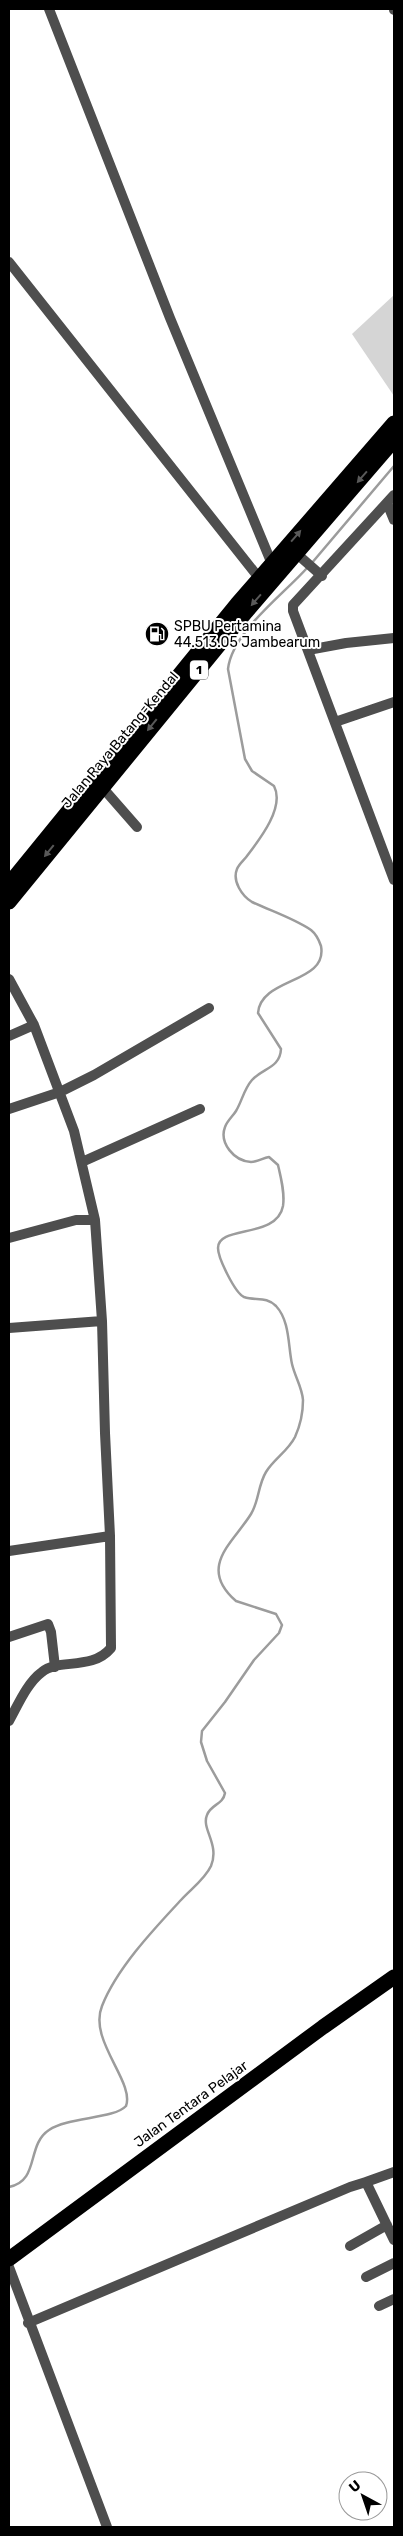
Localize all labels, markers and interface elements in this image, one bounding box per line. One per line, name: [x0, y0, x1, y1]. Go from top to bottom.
one-way arrow: [357, 471, 368, 484]
one-way arrow: [290, 530, 302, 542]
one-way arrow: [250, 594, 262, 606]
place label: SPBU Pertamina 44.513.05 Jambearum: [174, 618, 320, 651]
fuel station icon: SPBU Pertamina 44.513.05 Jambearum: [144, 621, 170, 647]
road number: 1: [190, 660, 208, 680]
street label: Jalan Raya Batang-Kendal: [58, 668, 182, 812]
one-way arrow: [147, 719, 158, 732]
one-way arrow: [44, 844, 55, 857]
street label: Jalan Tentara Pelajar: [131, 2057, 252, 2151]
north arrow: [338, 2471, 388, 2521]
text: U: [346, 2477, 364, 2496]

